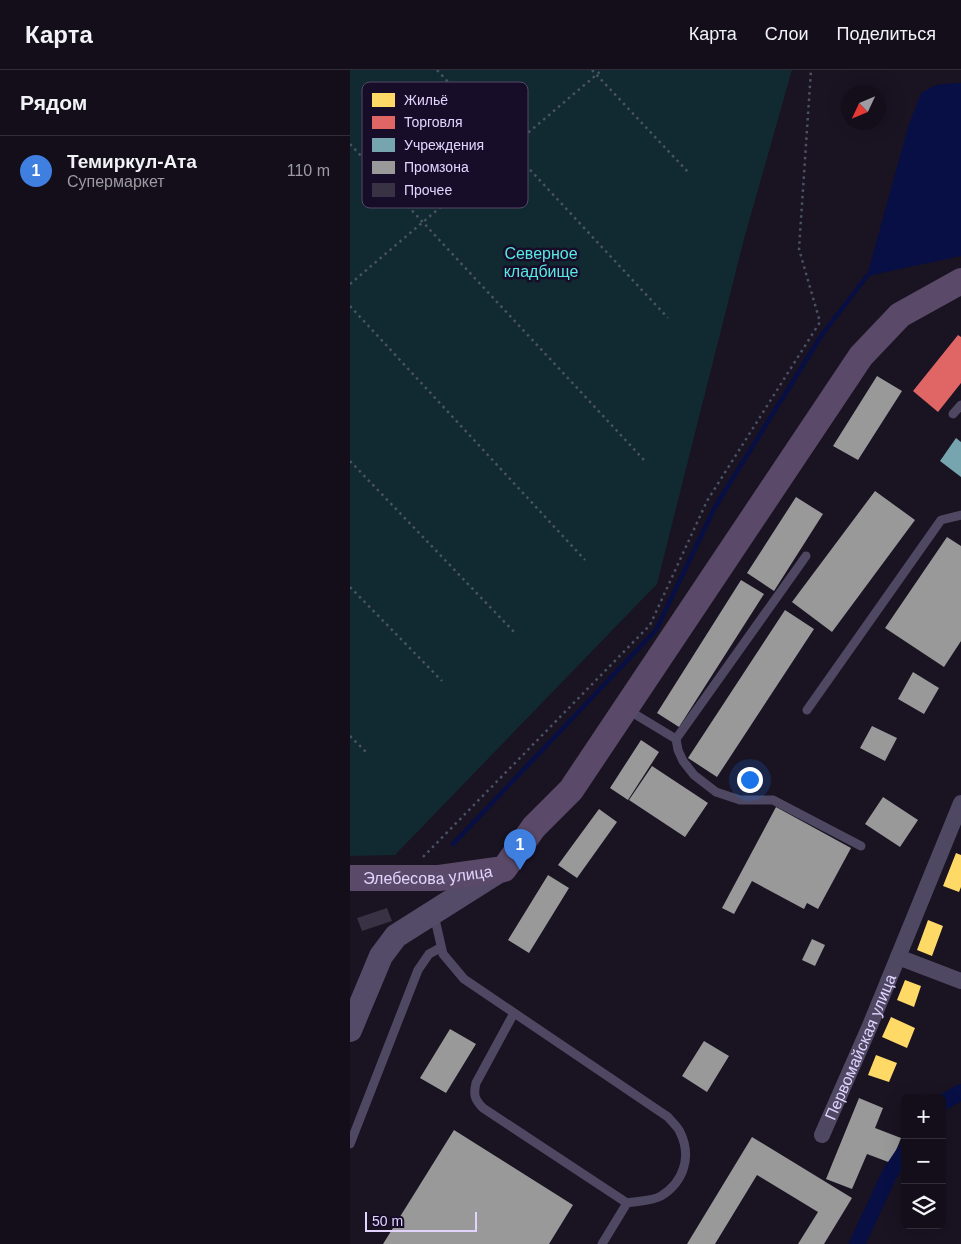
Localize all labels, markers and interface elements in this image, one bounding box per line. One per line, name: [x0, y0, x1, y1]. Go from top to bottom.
text: Карта: [25, 21, 93, 48]
text: Карта: [689, 24, 737, 44]
text: Слои: [765, 24, 809, 44]
text: Поделиться: [837, 24, 936, 44]
legend: [362, 82, 528, 208]
north arrow: [841, 85, 886, 130]
text: Рядом: [20, 91, 87, 114]
text: Жильё: [404, 92, 448, 108]
text: Торговля: [404, 114, 462, 130]
text: Учреждения: [404, 137, 484, 153]
text: Темиркул-Ата: [67, 151, 197, 172]
text: Промзона: [404, 159, 469, 175]
text: 1: [32, 162, 40, 179]
text: 110 m: [287, 162, 330, 179]
text: Супермаркет: [67, 173, 165, 190]
text: Прочее: [404, 182, 452, 198]
park label: Северное кладбище: [504, 245, 578, 280]
your location: [737, 767, 763, 793]
pin: 1: [504, 829, 536, 870]
street label: Элебесова улица: [363, 862, 494, 887]
street label: Первомайская улица: [821, 971, 899, 1122]
map controls: [901, 1094, 946, 1229]
button: +: [901, 1094, 946, 1139]
button: −: [901, 1139, 946, 1184]
button: layers: [901, 1184, 946, 1229]
scale bar: [365, 1209, 478, 1232]
text: 50 m: [372, 1213, 403, 1229]

